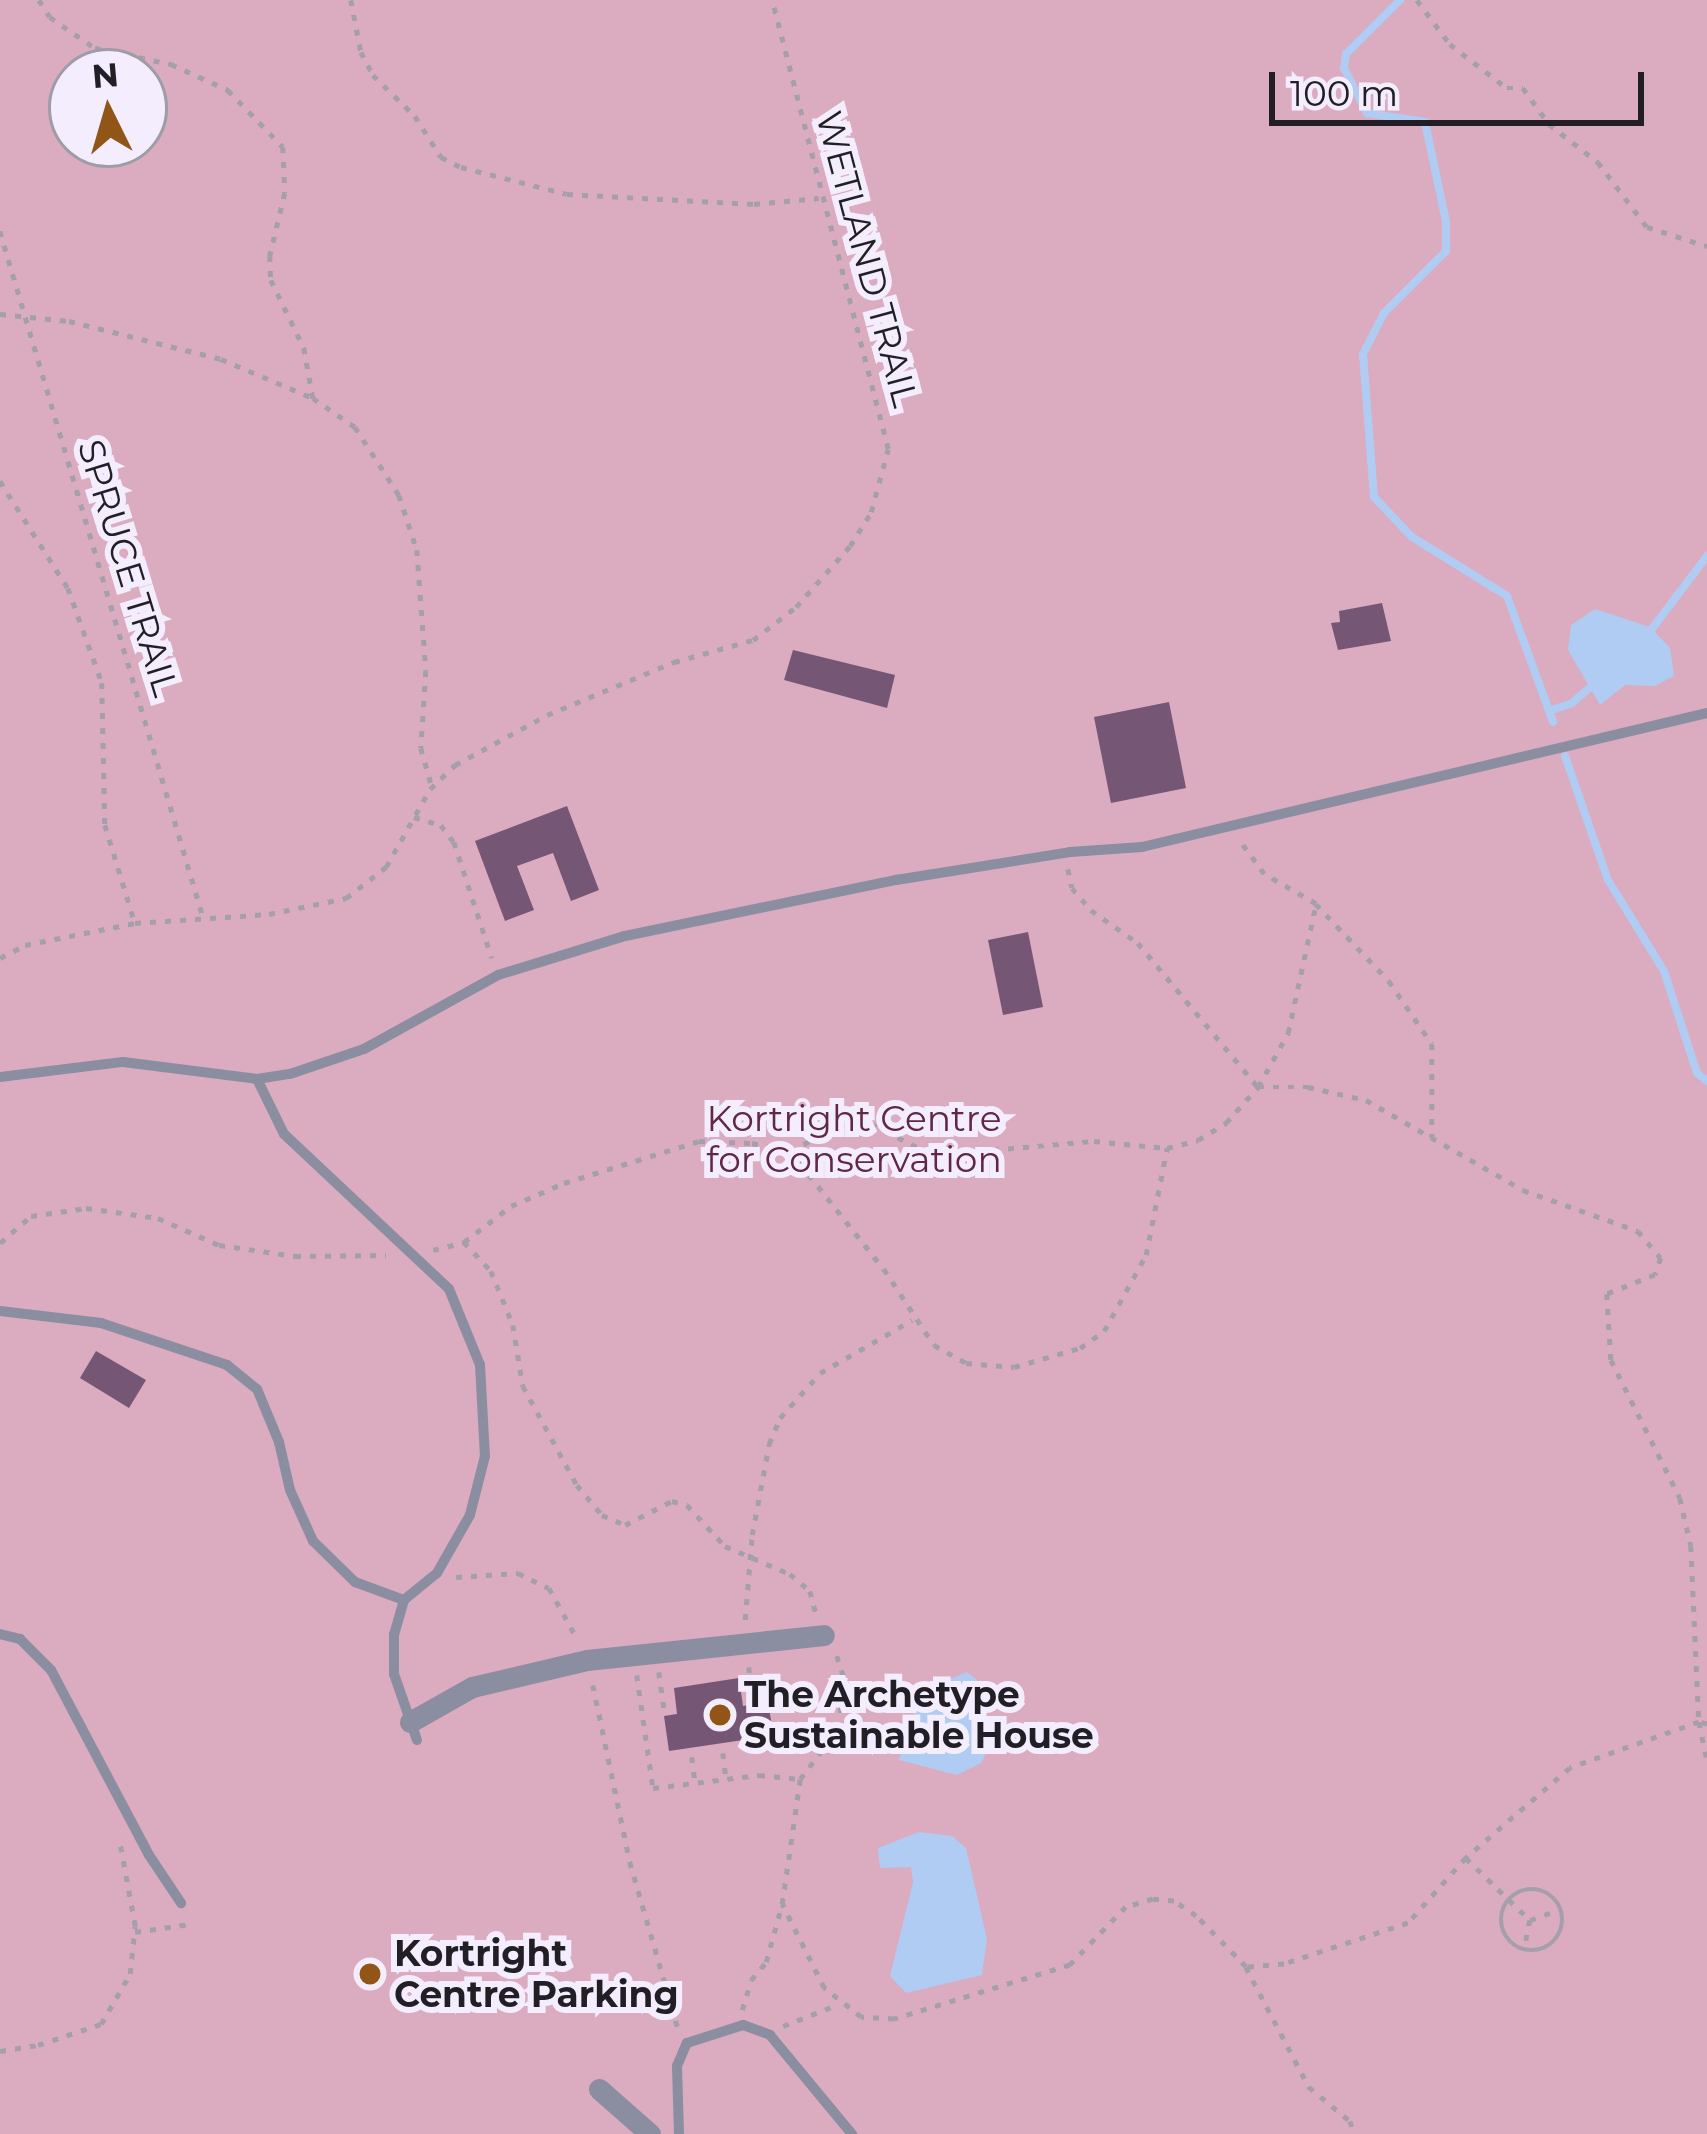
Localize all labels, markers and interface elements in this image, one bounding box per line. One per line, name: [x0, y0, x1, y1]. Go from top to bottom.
north arrow: [48, 48, 168, 168]
scale bar: [1275, 48, 1650, 122]
text: N: [90, 54, 120, 96]
text: 100 m: [1290, 71, 1398, 115]
street label: WETLAND TRAIL: [807, 106, 927, 412]
street label: SPRUCE TRAIL: [68, 435, 188, 701]
park label: Kortright Centre for Conservation: [706, 1096, 1002, 1181]
place label: The Archetype Sustainable House: [744, 1672, 1094, 1757]
marker: The Archetype Sustainable House: [707, 1702, 733, 1728]
place label: Kortright Centre Parking: [394, 1931, 679, 2016]
marker: Kortright Centre Parking: [357, 1961, 383, 1987]

